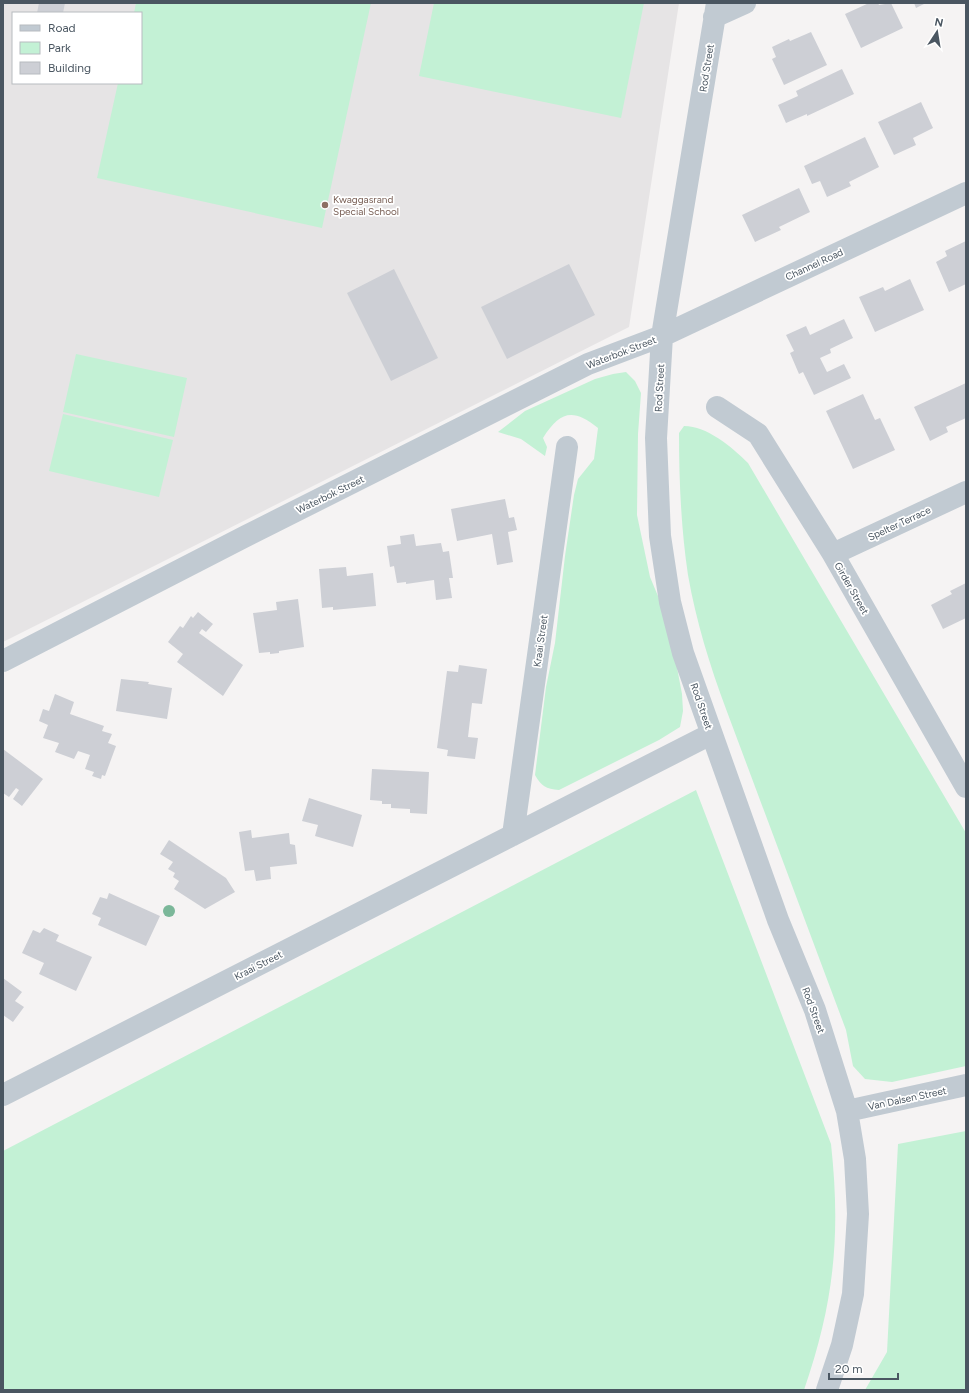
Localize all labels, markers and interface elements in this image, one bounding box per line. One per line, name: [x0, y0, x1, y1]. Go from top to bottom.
legend: [12, 12, 142, 84]
north arrow: [917, 12, 957, 52]
text: N: [933, 15, 944, 30]
text: Road: [48, 21, 76, 35]
text: Park: [48, 41, 71, 55]
street label: Rod Street: [696, 43, 717, 93]
text: Building: [48, 61, 91, 75]
place label: Kwaggasrand Special School: [333, 193, 399, 218]
marker: Kwaggasrand Special School: [320, 200, 330, 210]
street label: Channel Road: [783, 245, 845, 283]
street label: Waterbok Street: [584, 333, 658, 372]
street label: Rod Street: [652, 363, 667, 413]
street label: Waterbok Street: [294, 472, 366, 516]
street label: Spelter Terrace: [866, 503, 933, 544]
street label: Girder Street: [831, 560, 872, 617]
street label: Kraai Street: [530, 614, 551, 668]
street label: Rod Street: [688, 681, 716, 731]
street label: Kraai Street: [232, 948, 285, 983]
street label: Rod Street: [799, 985, 828, 1035]
street label: Van Dalsen Street: [867, 1084, 948, 1113]
scale bar: [829, 1355, 898, 1381]
text: 20 m: [835, 1362, 863, 1376]

